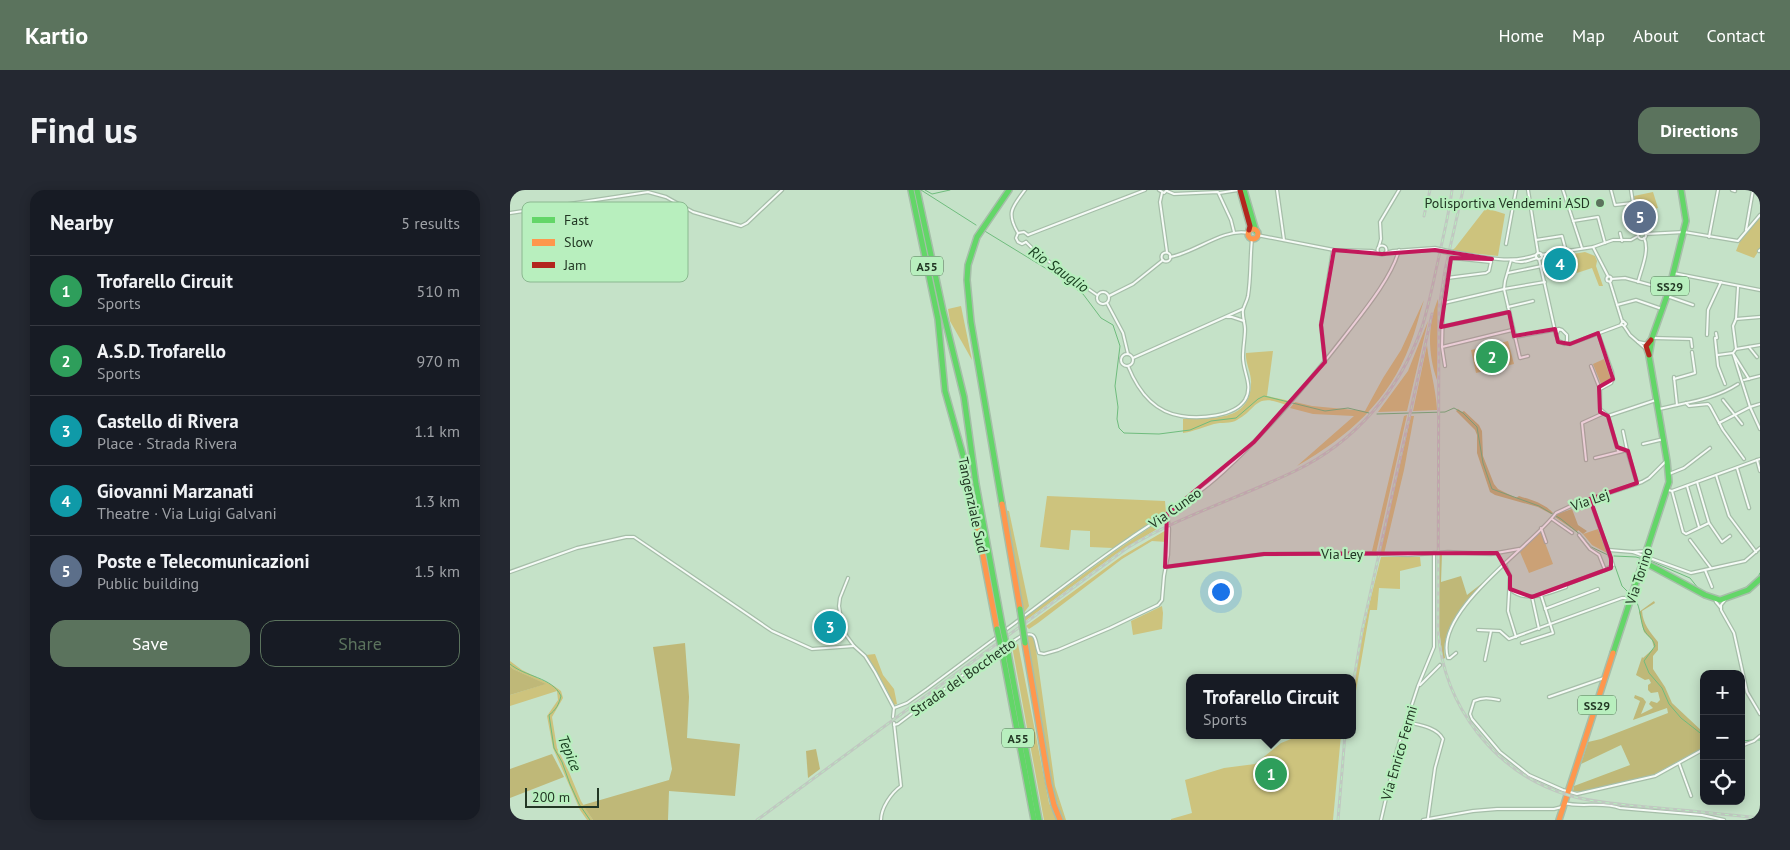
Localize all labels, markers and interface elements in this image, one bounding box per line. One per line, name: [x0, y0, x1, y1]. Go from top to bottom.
text: Kartio: [25, 20, 88, 51]
text: Home: [1498, 24, 1544, 47]
text: Map: [1572, 24, 1605, 47]
text: About: [1633, 24, 1679, 47]
text: Contact: [1707, 24, 1765, 47]
text: Find us: [30, 107, 138, 153]
button: Directions: [1638, 107, 1760, 154]
place label: Polisportiva Vendemini ASD: [1425, 194, 1590, 212]
marker: Polisportiva Vendemini ASD: [1594, 197, 1606, 209]
pin: 5: [1624, 198, 1656, 236]
legend: [522, 202, 688, 282]
text: Nearby: [50, 209, 113, 236]
text: Fast: [564, 211, 589, 229]
text: 5 results: [401, 213, 460, 233]
text: Slow: [564, 233, 594, 251]
water label: Rio Sauglio: [1025, 241, 1093, 297]
pin: 4: [1544, 245, 1576, 283]
text: Jam: [563, 256, 586, 274]
road number: A55: [911, 256, 943, 275]
text: Trofarello Circuit: [97, 269, 233, 293]
road number: SS29: [1651, 276, 1689, 295]
text: 1: [61, 281, 71, 301]
text: 510 m: [417, 281, 460, 301]
text: Sports: [97, 293, 141, 313]
pin: 2: [1476, 338, 1508, 376]
text: A.S.D. Trofarello: [97, 339, 226, 363]
text: 2: [61, 351, 71, 371]
text: 970 m: [417, 351, 460, 371]
text: Sports: [97, 363, 141, 383]
text: Castello di Rivera: [97, 409, 239, 433]
text: 3: [61, 421, 71, 441]
text: 1.1 km: [414, 421, 460, 441]
text: Place · Strada Rivera: [97, 433, 237, 453]
street label: Tangenziale Sud: [954, 455, 992, 555]
text: Giovanni Marzanati: [97, 479, 254, 503]
street label: Via Cuneo: [1145, 483, 1205, 533]
street label: Via Lej: [1567, 485, 1612, 515]
text: 4: [61, 491, 71, 511]
text: 1.3 km: [414, 491, 460, 511]
text: Theatre · Via Luigi Galvani: [97, 503, 277, 523]
street label: Via Ley: [1320, 545, 1364, 563]
street label: Via Torino: [1621, 545, 1657, 608]
text: Poste e Telecomunicazioni: [97, 549, 310, 573]
text: 5: [61, 561, 71, 581]
text: 1.5 km: [414, 561, 460, 581]
text: Public building: [97, 573, 199, 593]
your location: [1208, 579, 1234, 605]
pin: 3: [814, 608, 846, 646]
button: Save: [50, 620, 250, 667]
button: Share: [260, 620, 460, 667]
street label: Strada del Bocchetto: [907, 634, 1019, 720]
map controls: [1700, 670, 1745, 805]
button: +: [1700, 670, 1745, 715]
popup: [1186, 674, 1356, 739]
text: Trofarello Circuit: [1203, 685, 1339, 709]
road number: SS29: [1578, 696, 1616, 714]
street label: Via Enrico Fermi: [1377, 704, 1421, 803]
text: Sports: [1203, 709, 1247, 729]
button: −: [1700, 715, 1745, 760]
road number: A55: [1002, 728, 1034, 748]
water label: Tepice: [554, 732, 586, 774]
pin: 1: [1255, 755, 1287, 793]
button: locate: [1700, 760, 1745, 805]
scale bar: [525, 785, 599, 808]
text: 200 m: [532, 788, 570, 806]

